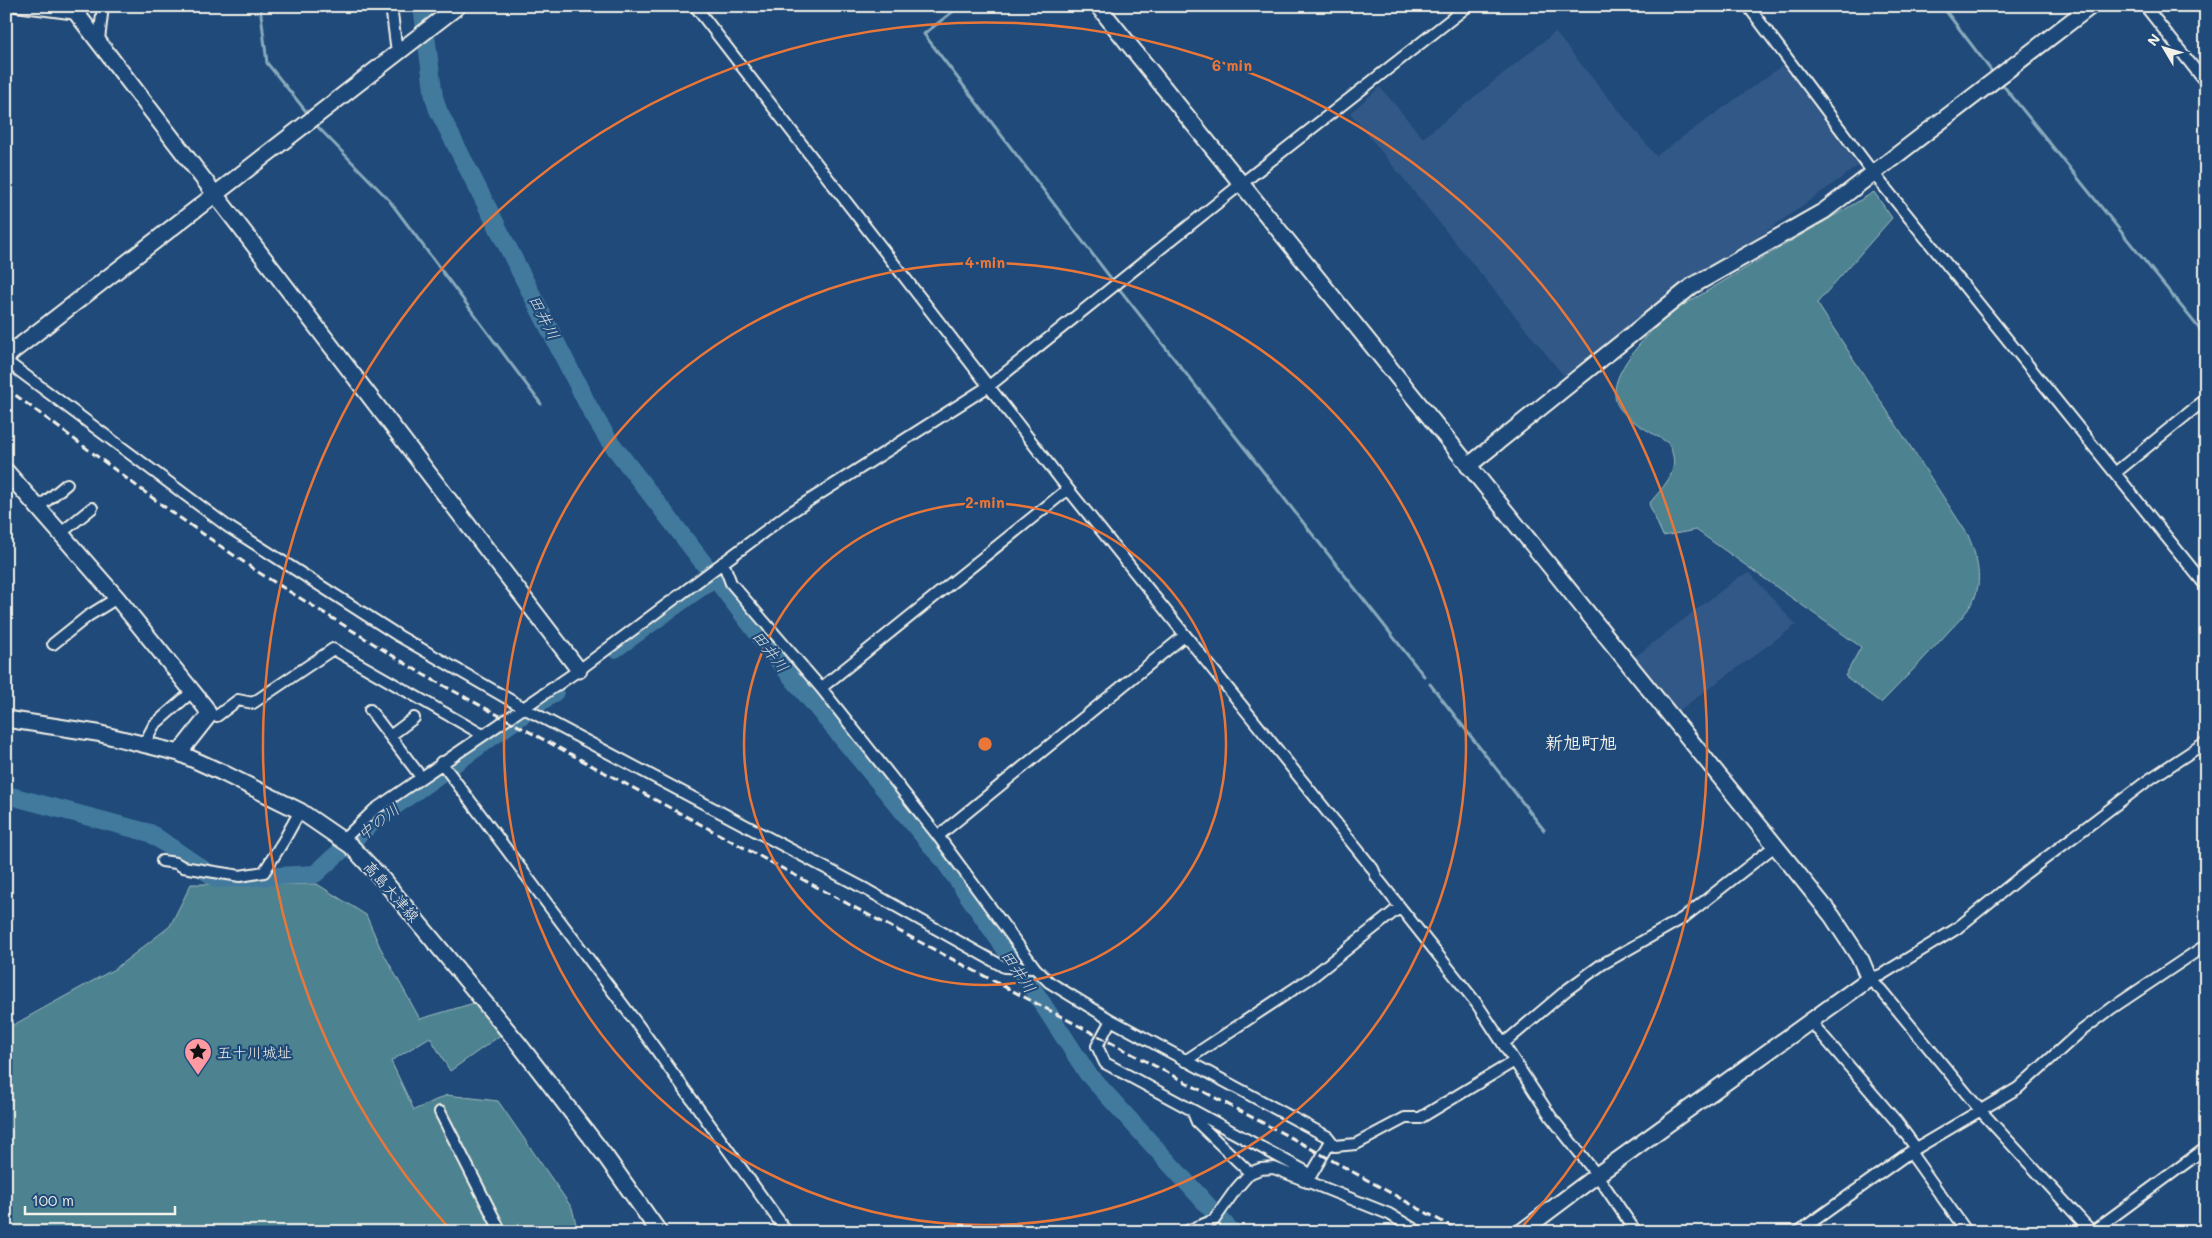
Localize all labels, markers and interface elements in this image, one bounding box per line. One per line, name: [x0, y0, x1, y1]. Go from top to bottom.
north arrow: [2140, 22, 2190, 72]
text: N: [2143, 30, 2164, 50]
text: 6 min: [1212, 55, 1252, 75]
text: 4 min: [965, 252, 1005, 272]
water label: 田井川: [525, 291, 565, 343]
text: 2 min: [965, 492, 1005, 512]
water label: 田井川: [748, 626, 794, 676]
district label: 新旭町旭: [1545, 730, 1617, 754]
centre of rings: [976, 735, 994, 753]
water label: 中の川: [353, 798, 403, 844]
street label: 高島大津線: [360, 856, 424, 926]
water label: 田井川: [997, 945, 1041, 997]
place icon: 五十川城址: [183, 1037, 213, 1076]
place label: 五十川城址: [217, 1042, 292, 1062]
scale bar: [25, 1183, 175, 1215]
text: 100 m: [32, 1190, 74, 1210]

